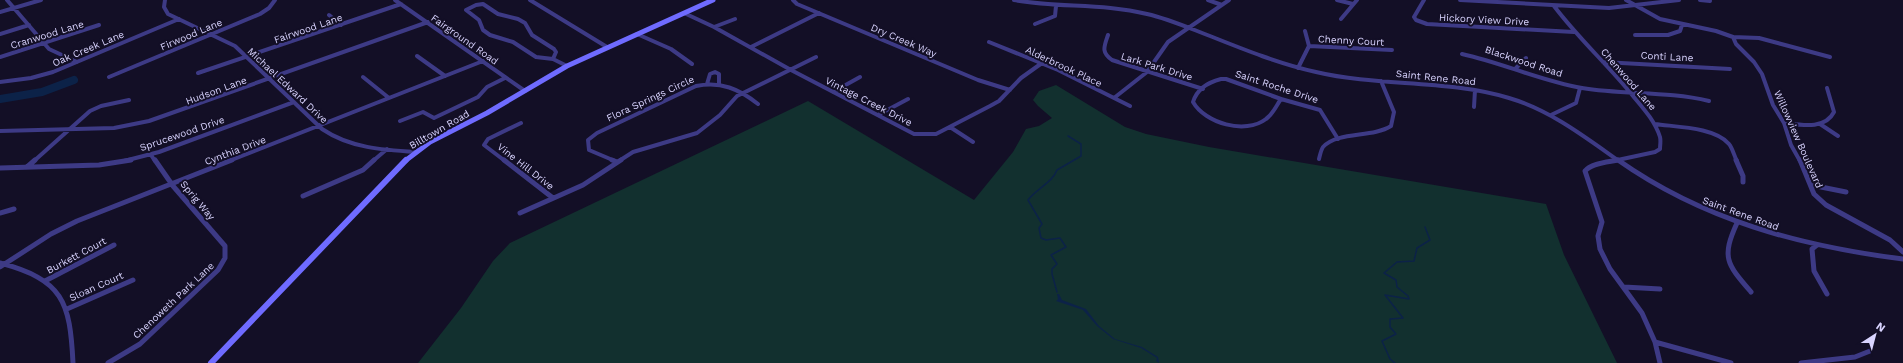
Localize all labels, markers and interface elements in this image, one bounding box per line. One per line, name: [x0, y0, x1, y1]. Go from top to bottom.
street label: Fairwood Lane: [273, 12, 344, 45]
street label: Fairground Road: [429, 12, 500, 67]
street label: Hickory View Drive: [1439, 12, 1530, 27]
street label: Firwood Lane: [159, 16, 224, 52]
street label: Cranwood Lane: [9, 18, 85, 51]
street label: Dry Creek Way: [869, 22, 939, 60]
street label: Oak Creek Lane: [51, 28, 126, 69]
street label: Chenny Court: [1318, 33, 1385, 48]
street label: Alderbrook Place: [1024, 44, 1104, 89]
street label: Blackwood Road: [1484, 44, 1564, 79]
street label: Michael Edward Drive: [245, 45, 330, 125]
street label: Chenwood Lane: [1599, 46, 1659, 113]
street label: Lark Park Drive: [1120, 50, 1194, 83]
street label: Conti Lane: [1640, 50, 1694, 63]
street label: Saint Roche Drive: [1234, 68, 1320, 105]
street label: Saint Rene Road: [1395, 68, 1476, 87]
street label: Flora Springs Circle: [605, 73, 696, 124]
street label: Hudson Lane: [184, 74, 248, 107]
street label: Vintage Creek Drive: [824, 75, 914, 128]
street label: Willowview Boulevard: [1772, 89, 1825, 190]
street label: Billtown Road: [407, 108, 471, 151]
street label: Sprucewood Drive: [138, 114, 226, 153]
street label: Cynthia Drive: [203, 134, 268, 167]
street label: Vine Hill Drive: [495, 141, 556, 192]
street label: Sprig Way: [178, 179, 218, 223]
street label: Saint Rene Road: [1701, 195, 1780, 232]
street label: Burkett Court: [44, 235, 109, 276]
street label: Chenoweth Park Lane: [131, 260, 216, 341]
street label: Sloan Court: [68, 269, 126, 303]
north arrow: [1855, 315, 1895, 355]
text: N: [1873, 320, 1888, 335]

